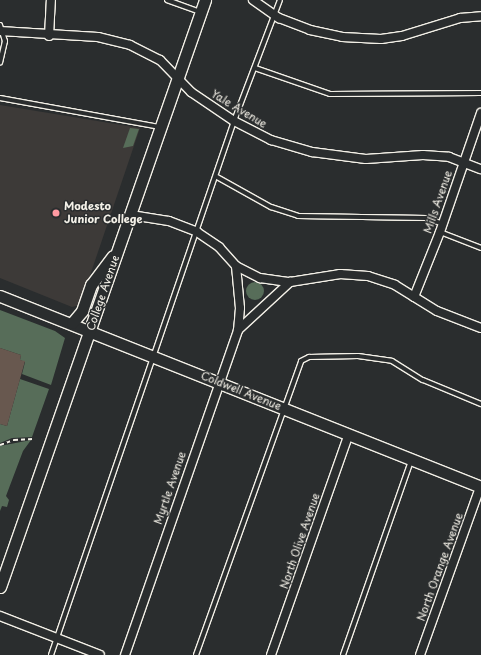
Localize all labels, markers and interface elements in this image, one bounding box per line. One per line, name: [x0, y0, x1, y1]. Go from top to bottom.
street label: Yale Avenue: [209, 87, 269, 131]
street label: Mills Avenue: [421, 169, 455, 235]
place label: Modesto Junior College: [64, 200, 143, 226]
marker: Modesto Junior College: [51, 208, 61, 218]
street label: College Avenue: [84, 253, 122, 333]
street label: Coldwell Avenue: [199, 369, 283, 413]
street label: Myrtle Avenue: [151, 450, 189, 526]
street label: North Olive Avenue: [277, 491, 323, 591]
street label: North Orange Avenue: [414, 511, 466, 623]

